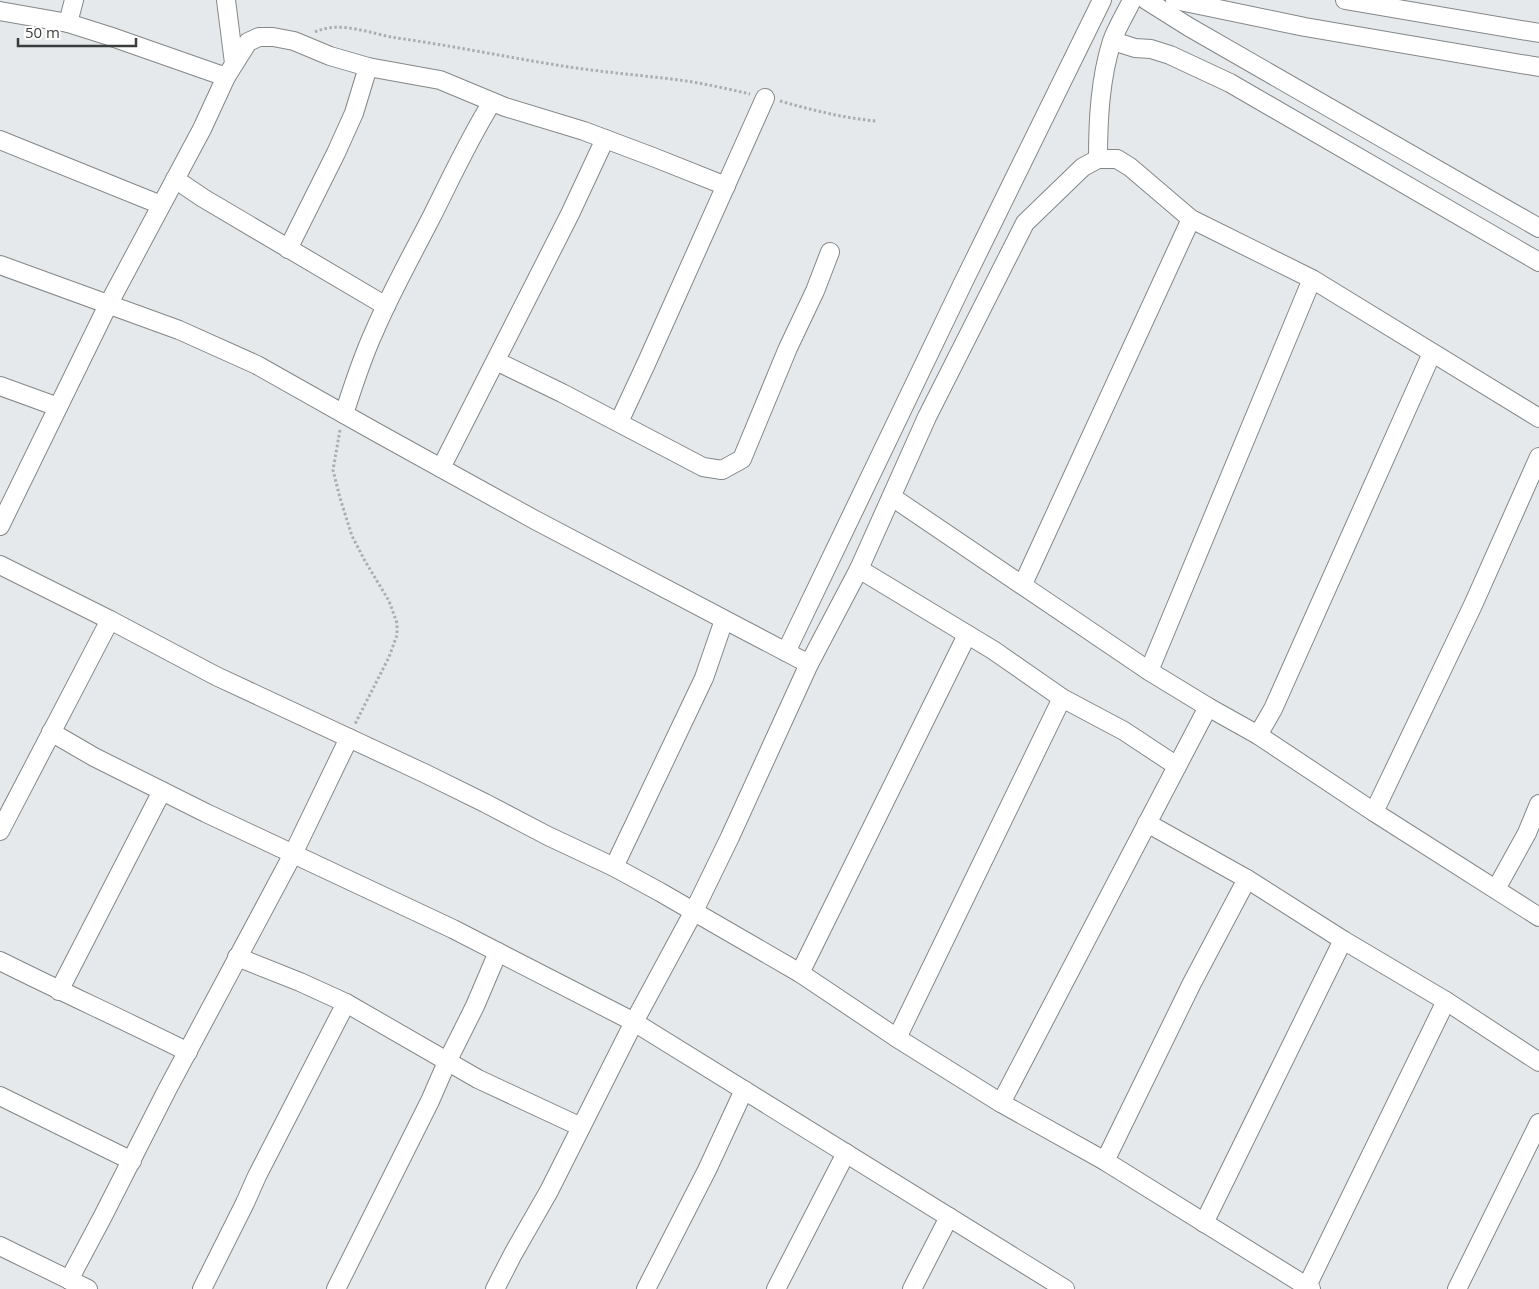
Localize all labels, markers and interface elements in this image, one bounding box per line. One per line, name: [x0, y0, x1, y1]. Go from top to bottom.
scale bar: [18, 15, 135, 47]
text: 50 m: [25, 22, 60, 42]

